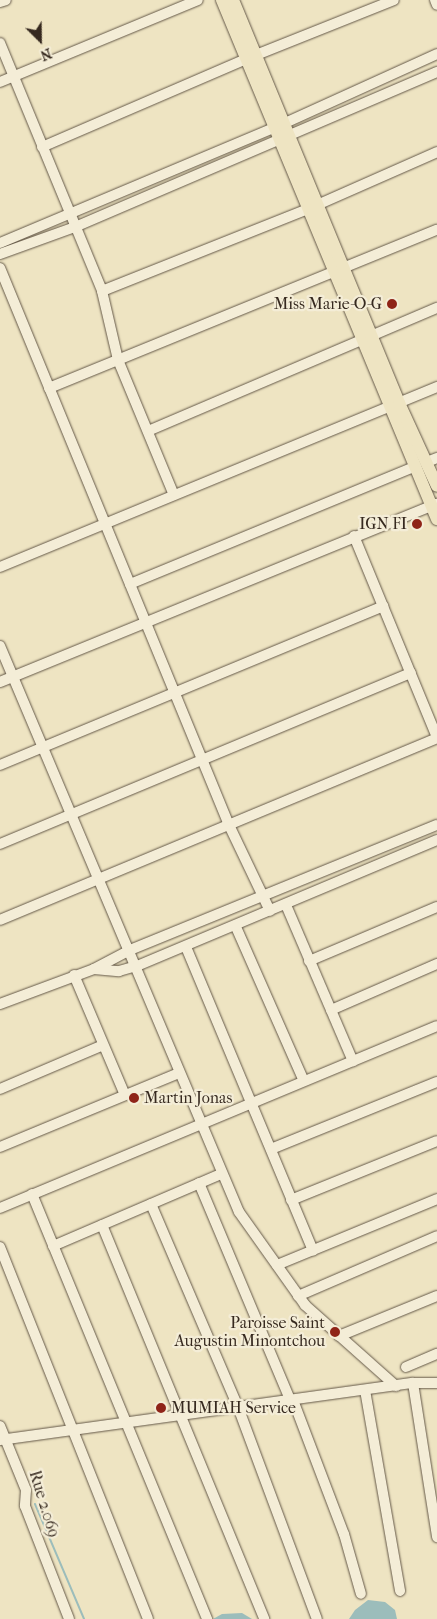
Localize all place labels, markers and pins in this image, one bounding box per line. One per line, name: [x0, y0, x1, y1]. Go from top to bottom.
place label: Miss Marie-O-G: [274, 294, 382, 314]
marker: Miss Marie-O-G: [386, 298, 398, 310]
place label: IGN FI: [359, 514, 407, 534]
marker: IGN FI: [411, 518, 423, 530]
place label: Martin Jonas: [144, 1088, 232, 1108]
marker: Martin Jonas: [128, 1092, 140, 1104]
place label: Paroisse Saint Augustin Minontchou: [174, 1313, 325, 1351]
marker: Paroisse Saint Augustin Minontchou: [329, 1326, 341, 1338]
place label: MUMIAH Service: [171, 1398, 296, 1418]
marker: MUMIAH Service: [155, 1402, 167, 1414]

